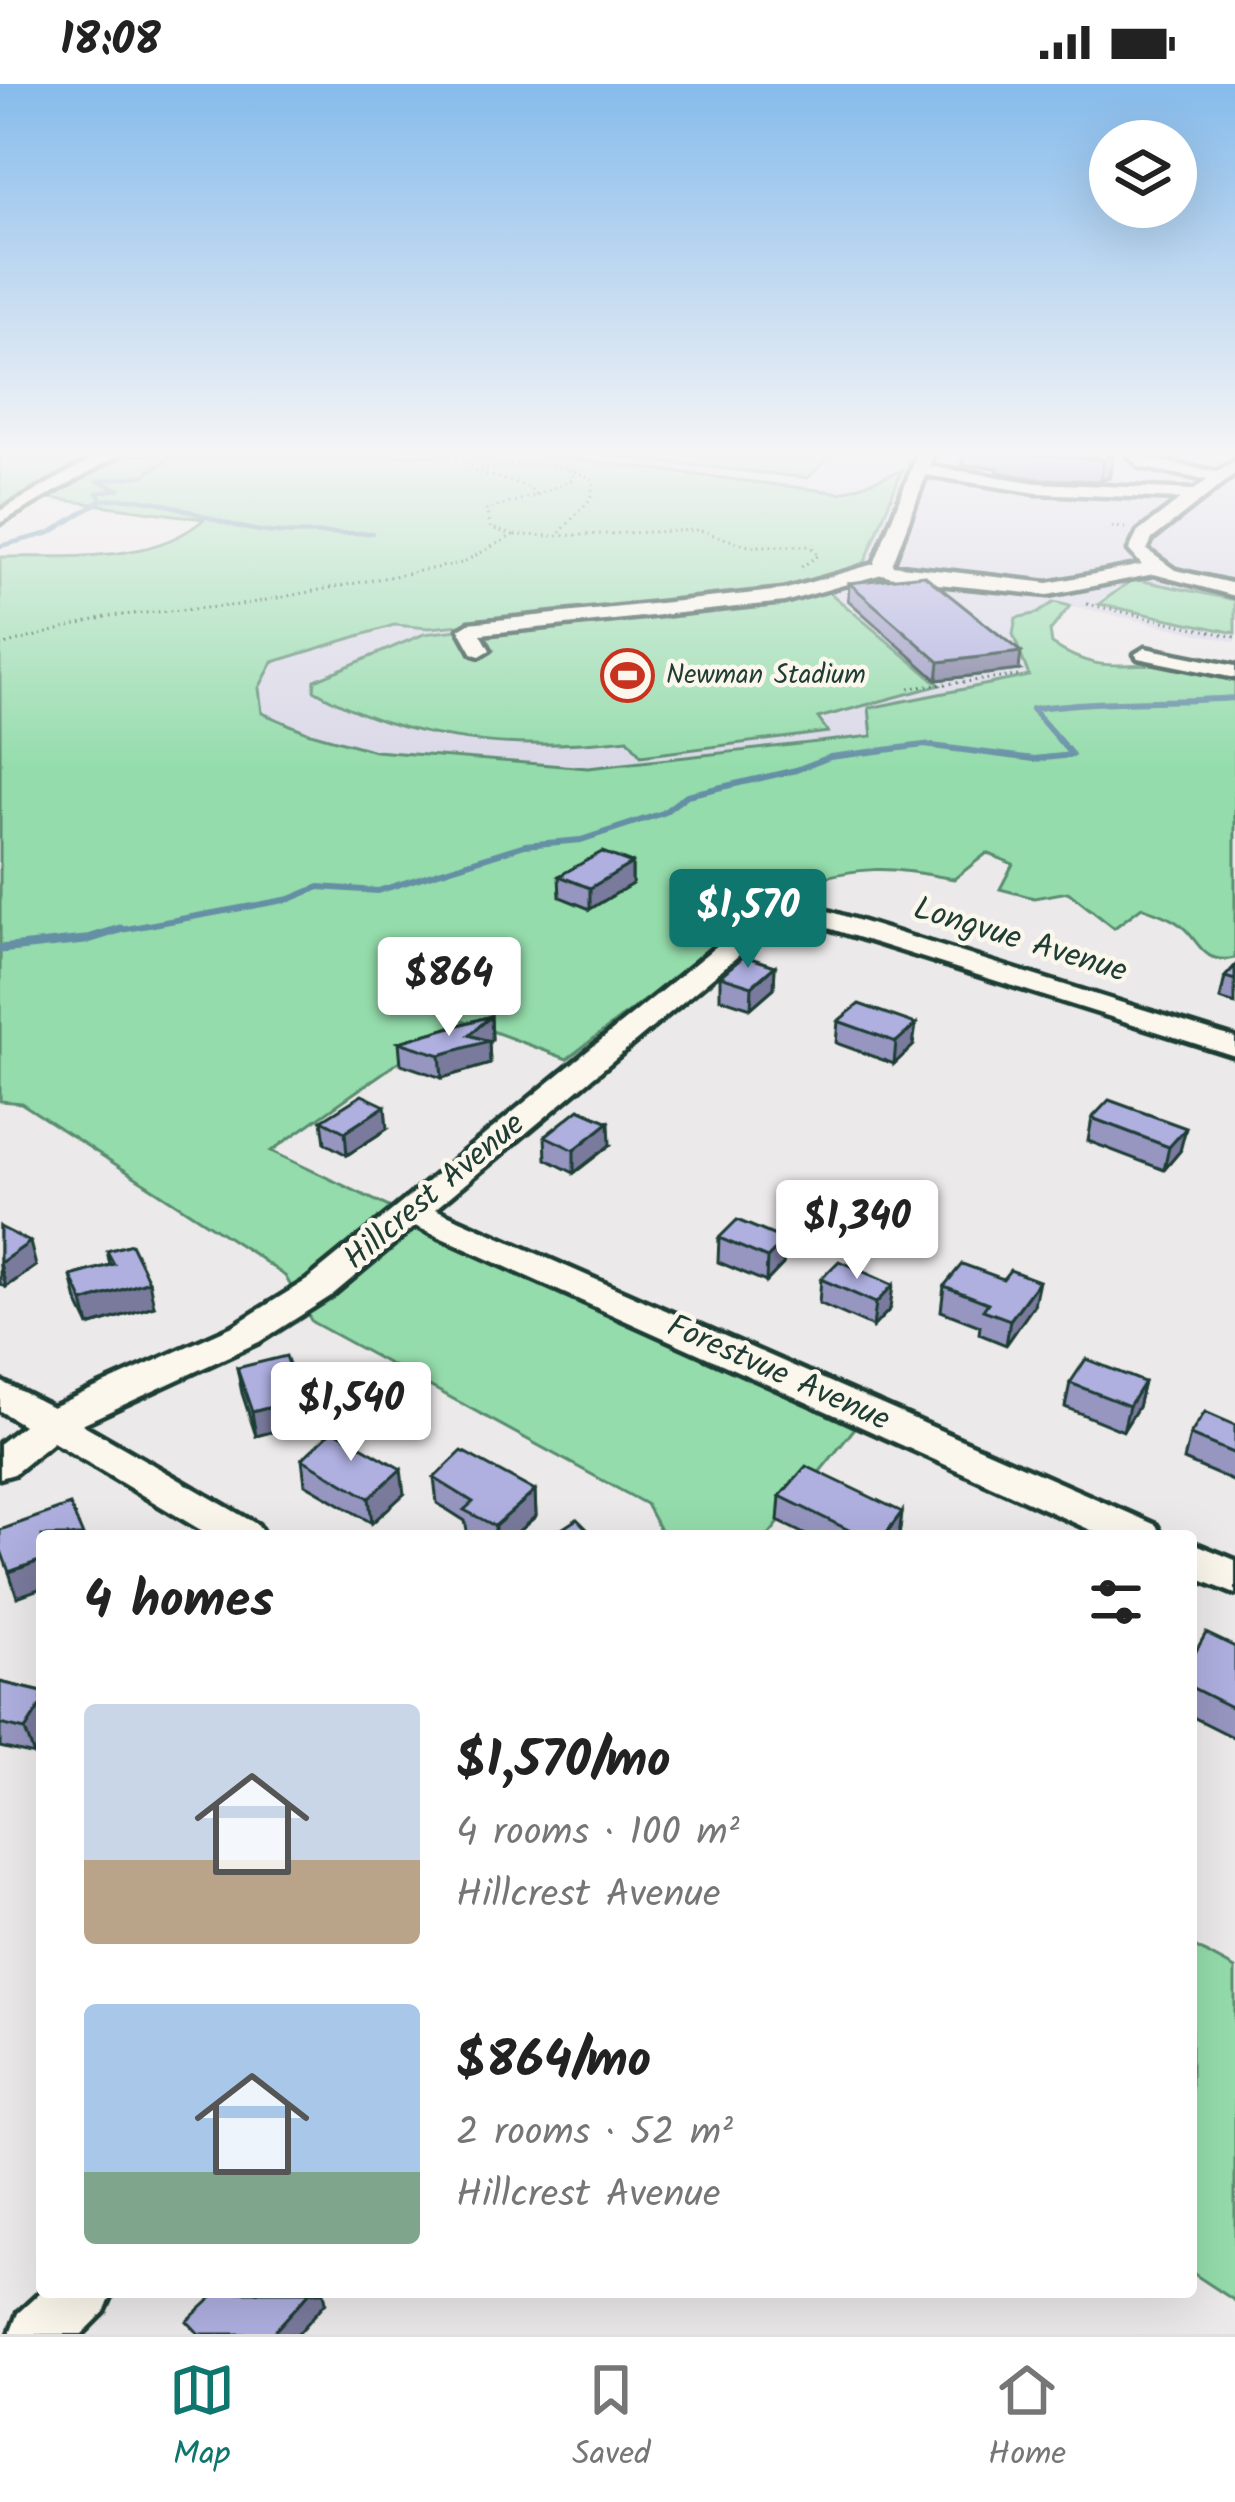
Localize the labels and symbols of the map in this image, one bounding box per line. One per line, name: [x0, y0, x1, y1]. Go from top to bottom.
sports icon: Newman Stadium: [599, 647, 655, 703]
place label: Newman Stadium: [666, 654, 866, 697]
pin: $1,570: [650, 869, 846, 971]
street label: Longvue Avenue: [906, 883, 1134, 999]
pin: $864: [378, 937, 520, 1039]
street label: Hillcrest Avenue: [332, 1100, 538, 1284]
pin: $1,340: [759, 1180, 955, 1282]
street label: Forestvue Avenue: [658, 1301, 898, 1447]
pin: $1,540: [253, 1362, 449, 1464]

